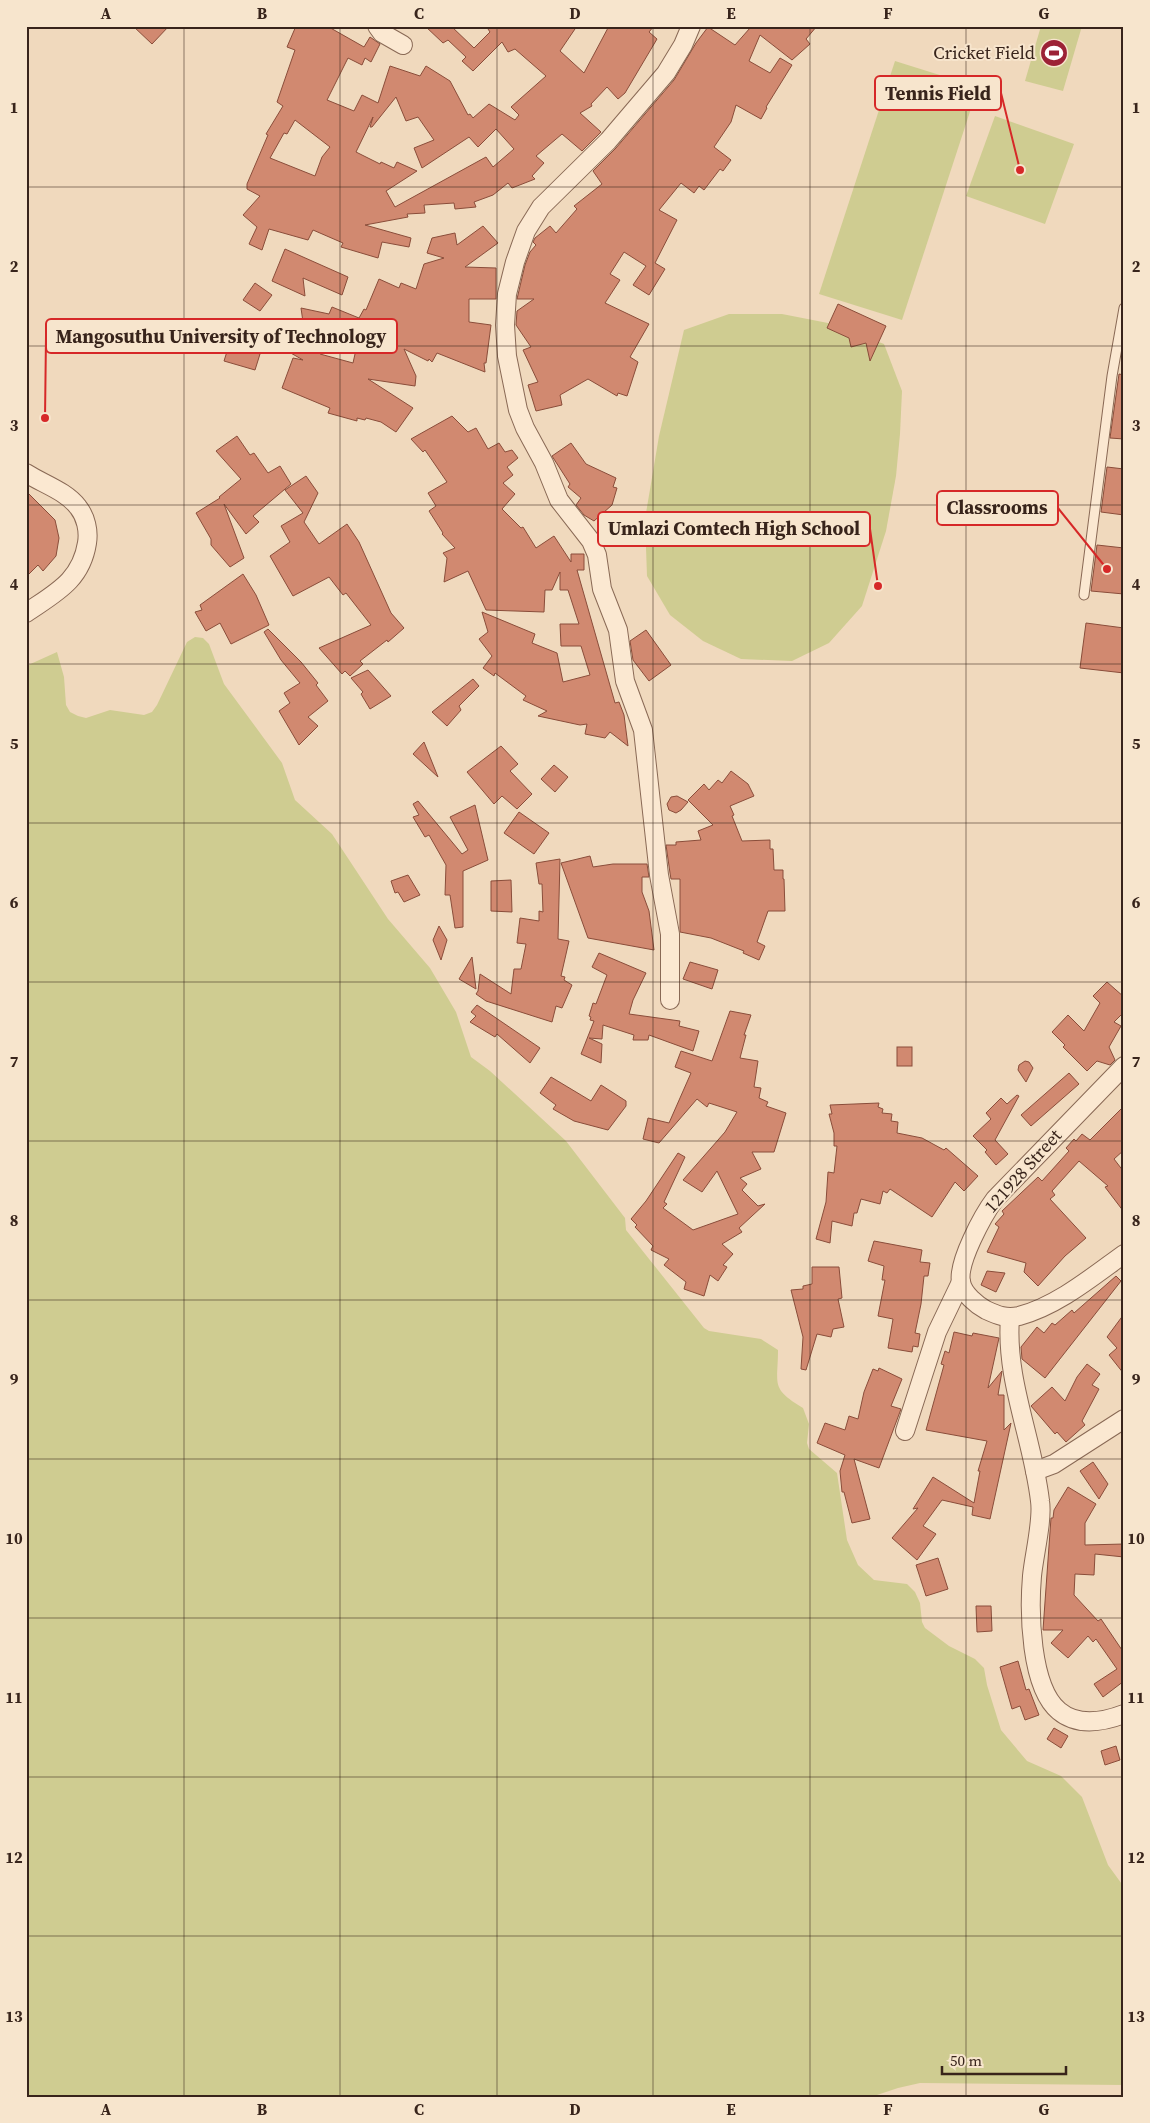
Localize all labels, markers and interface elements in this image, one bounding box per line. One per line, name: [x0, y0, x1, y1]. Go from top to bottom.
text: A: [101, 2, 112, 24]
text: B: [257, 2, 268, 24]
text: C: [414, 2, 424, 24]
text: D: [569, 2, 581, 24]
text: E: [726, 2, 736, 24]
text: F: [883, 2, 893, 24]
text: G: [1039, 2, 1050, 24]
sports icon: Cricket Field: [1039, 38, 1069, 68]
place label: Cricket Field: [933, 40, 1035, 65]
callout: Tennis Field: [875, 76, 1001, 110]
text: Tennis Field: [885, 80, 991, 106]
text: 1: [10, 96, 18, 118]
text: 1: [1132, 96, 1140, 118]
text: 2: [10, 255, 19, 277]
text: 2: [1132, 255, 1141, 277]
callout: Mangosuthu University of Technology: [46, 319, 397, 353]
text: Mangosuthu University of Technology: [56, 323, 387, 349]
text: 3: [10, 414, 19, 436]
text: 3: [1132, 414, 1141, 436]
callout: Classrooms: [937, 491, 1058, 525]
text: Classrooms: [946, 494, 1048, 520]
callout: Umlazi Comtech High School: [598, 512, 870, 546]
text: Umlazi Comtech High School: [608, 515, 860, 541]
text: 4: [10, 573, 19, 595]
text: 4: [1132, 573, 1141, 595]
text: 5: [10, 732, 19, 754]
text: 5: [1132, 732, 1141, 754]
text: 6: [10, 891, 19, 913]
text: 6: [1132, 891, 1141, 913]
text: 7: [10, 1050, 19, 1072]
text: 7: [1132, 1050, 1141, 1072]
street label: 121928 Street: [978, 1123, 1067, 1218]
text: 8: [10, 1209, 18, 1231]
text: 8: [1132, 1209, 1140, 1231]
text: 9: [10, 1368, 19, 1390]
text: 9: [1132, 1368, 1141, 1390]
text: 10: [5, 1527, 23, 1549]
text: 10: [1127, 1527, 1145, 1549]
text: 11: [5, 1686, 23, 1708]
text: 11: [1127, 1686, 1145, 1708]
text: 12: [5, 1846, 23, 1868]
text: 12: [1127, 1846, 1145, 1868]
text: 13: [5, 2005, 23, 2027]
text: 13: [1127, 2005, 1145, 2027]
scale bar: [942, 2043, 1066, 2075]
text: 50 m: [950, 2050, 982, 2071]
text: A: [101, 2098, 112, 2120]
text: B: [257, 2098, 268, 2120]
text: C: [414, 2098, 424, 2120]
text: D: [569, 2098, 581, 2120]
text: E: [726, 2098, 736, 2120]
text: F: [883, 2098, 893, 2120]
text: G: [1039, 2098, 1050, 2120]

